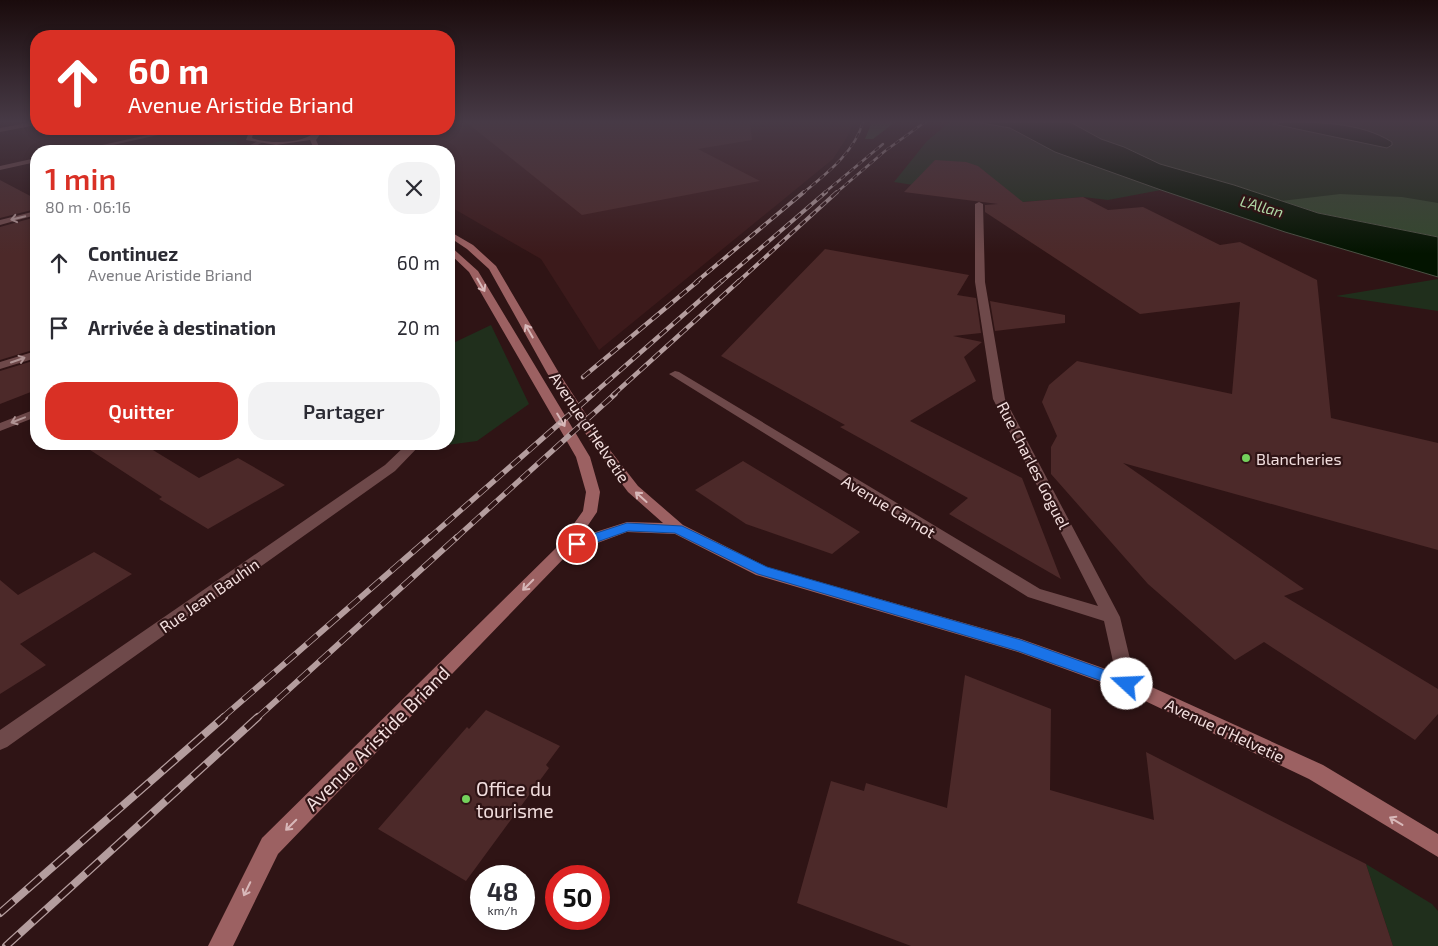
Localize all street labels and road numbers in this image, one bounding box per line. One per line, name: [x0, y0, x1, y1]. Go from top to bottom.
street label: Avenue d'Helvetie: [546, 368, 634, 486]
street label: Rue Charles Goguel: [994, 398, 1074, 532]
street label: Avenue Carnot: [839, 471, 939, 541]
street label: Rue Jean Bauhin: [156, 554, 262, 636]
street label: Avenue Aristide Briand: [300, 661, 454, 815]
street label: Avenue d'Helvetie: [1163, 694, 1287, 766]

